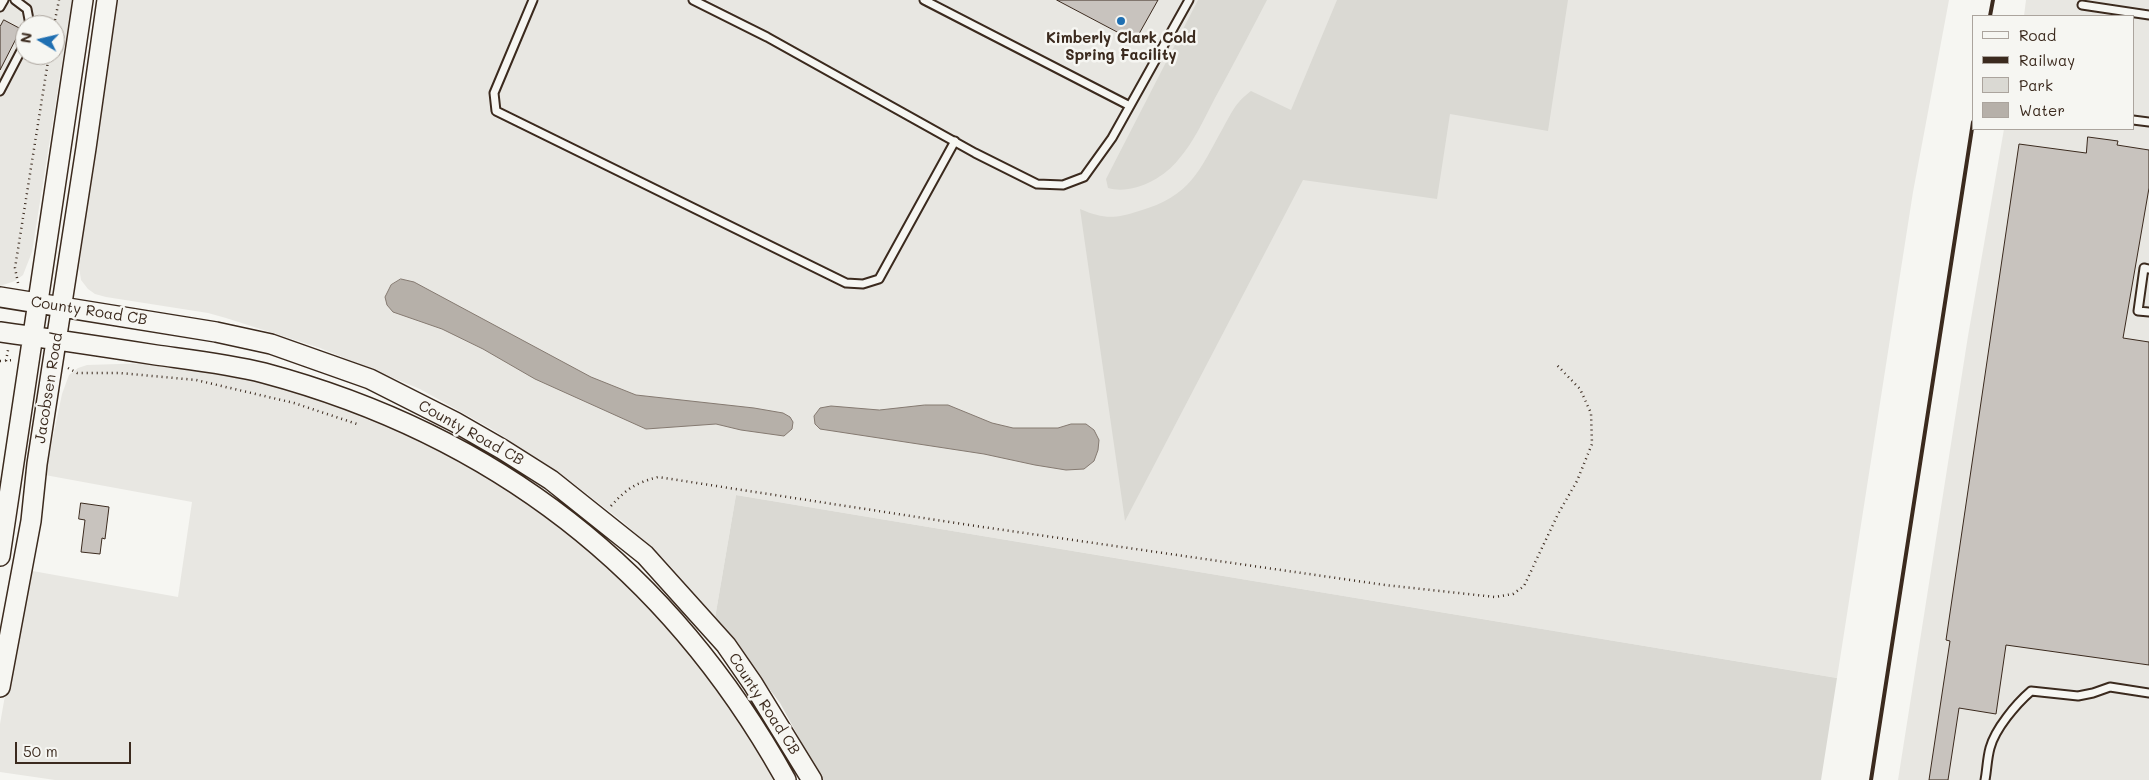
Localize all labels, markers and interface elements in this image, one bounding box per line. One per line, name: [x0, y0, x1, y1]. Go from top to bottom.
north arrow: [15, 15, 65, 65]
marker: Kimberly Clark Cold Spring Facility: [1115, 15, 1127, 27]
legend: [1972, 15, 2134, 130]
text: Road: [2019, 25, 2056, 45]
place label: Kimberly Clark Cold Spring Facility: [1046, 29, 1196, 64]
text: N: [15, 31, 36, 44]
text: Railway: [2019, 50, 2075, 70]
text: Park: [2019, 75, 2053, 95]
text: Water: [2019, 100, 2065, 120]
street label: County Road CB: [30, 293, 148, 329]
street label: Jacobsen Road: [31, 331, 67, 445]
street label: County Road CB: [415, 397, 527, 469]
street label: County Road CB: [724, 650, 804, 758]
scale bar: [18, 732, 134, 764]
text: 50 m: [23, 741, 58, 761]

